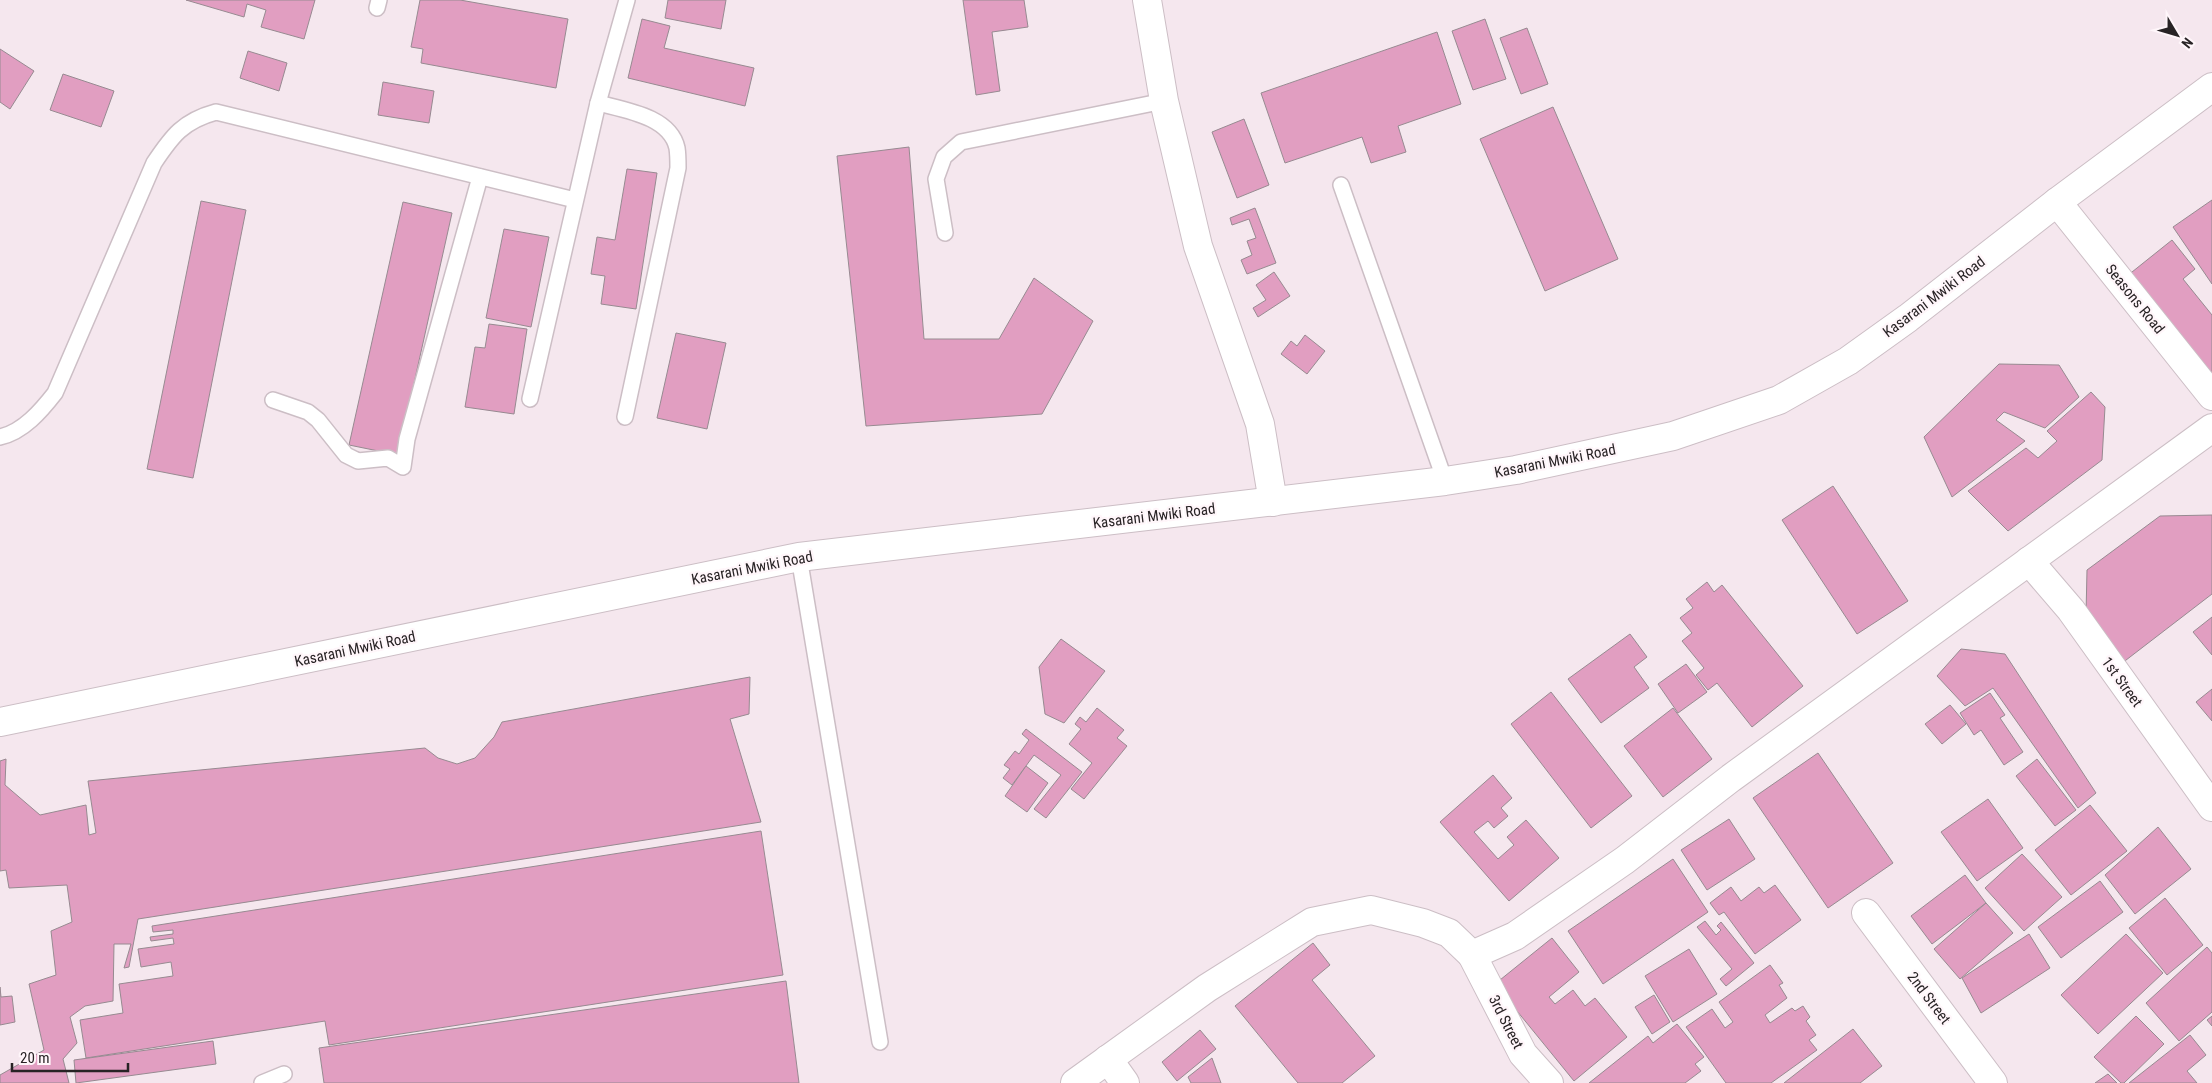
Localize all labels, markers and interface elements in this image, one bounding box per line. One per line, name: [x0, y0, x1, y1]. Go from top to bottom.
north arrow: [2152, 10, 2202, 60]
text: N: [2178, 35, 2196, 51]
street label: Kasarani Mwiki Road: [1879, 253, 1989, 341]
street label: Seasons Road: [2102, 261, 2168, 337]
street label: Kasarani Mwiki Road: [1493, 440, 1617, 482]
street label: Kasarani Mwiki Road: [1092, 500, 1216, 532]
street label: Kasarani Mwiki Road: [690, 547, 814, 589]
street label: Kasarani Mwiki Road: [293, 627, 417, 671]
street label: 1st Street: [2098, 654, 2146, 710]
street label: 2nd Street: [1904, 968, 1954, 1028]
street label: 3rd Street: [1485, 992, 1527, 1052]
scale bar: [12, 1040, 129, 1072]
text: 20 m: [20, 1049, 50, 1067]

